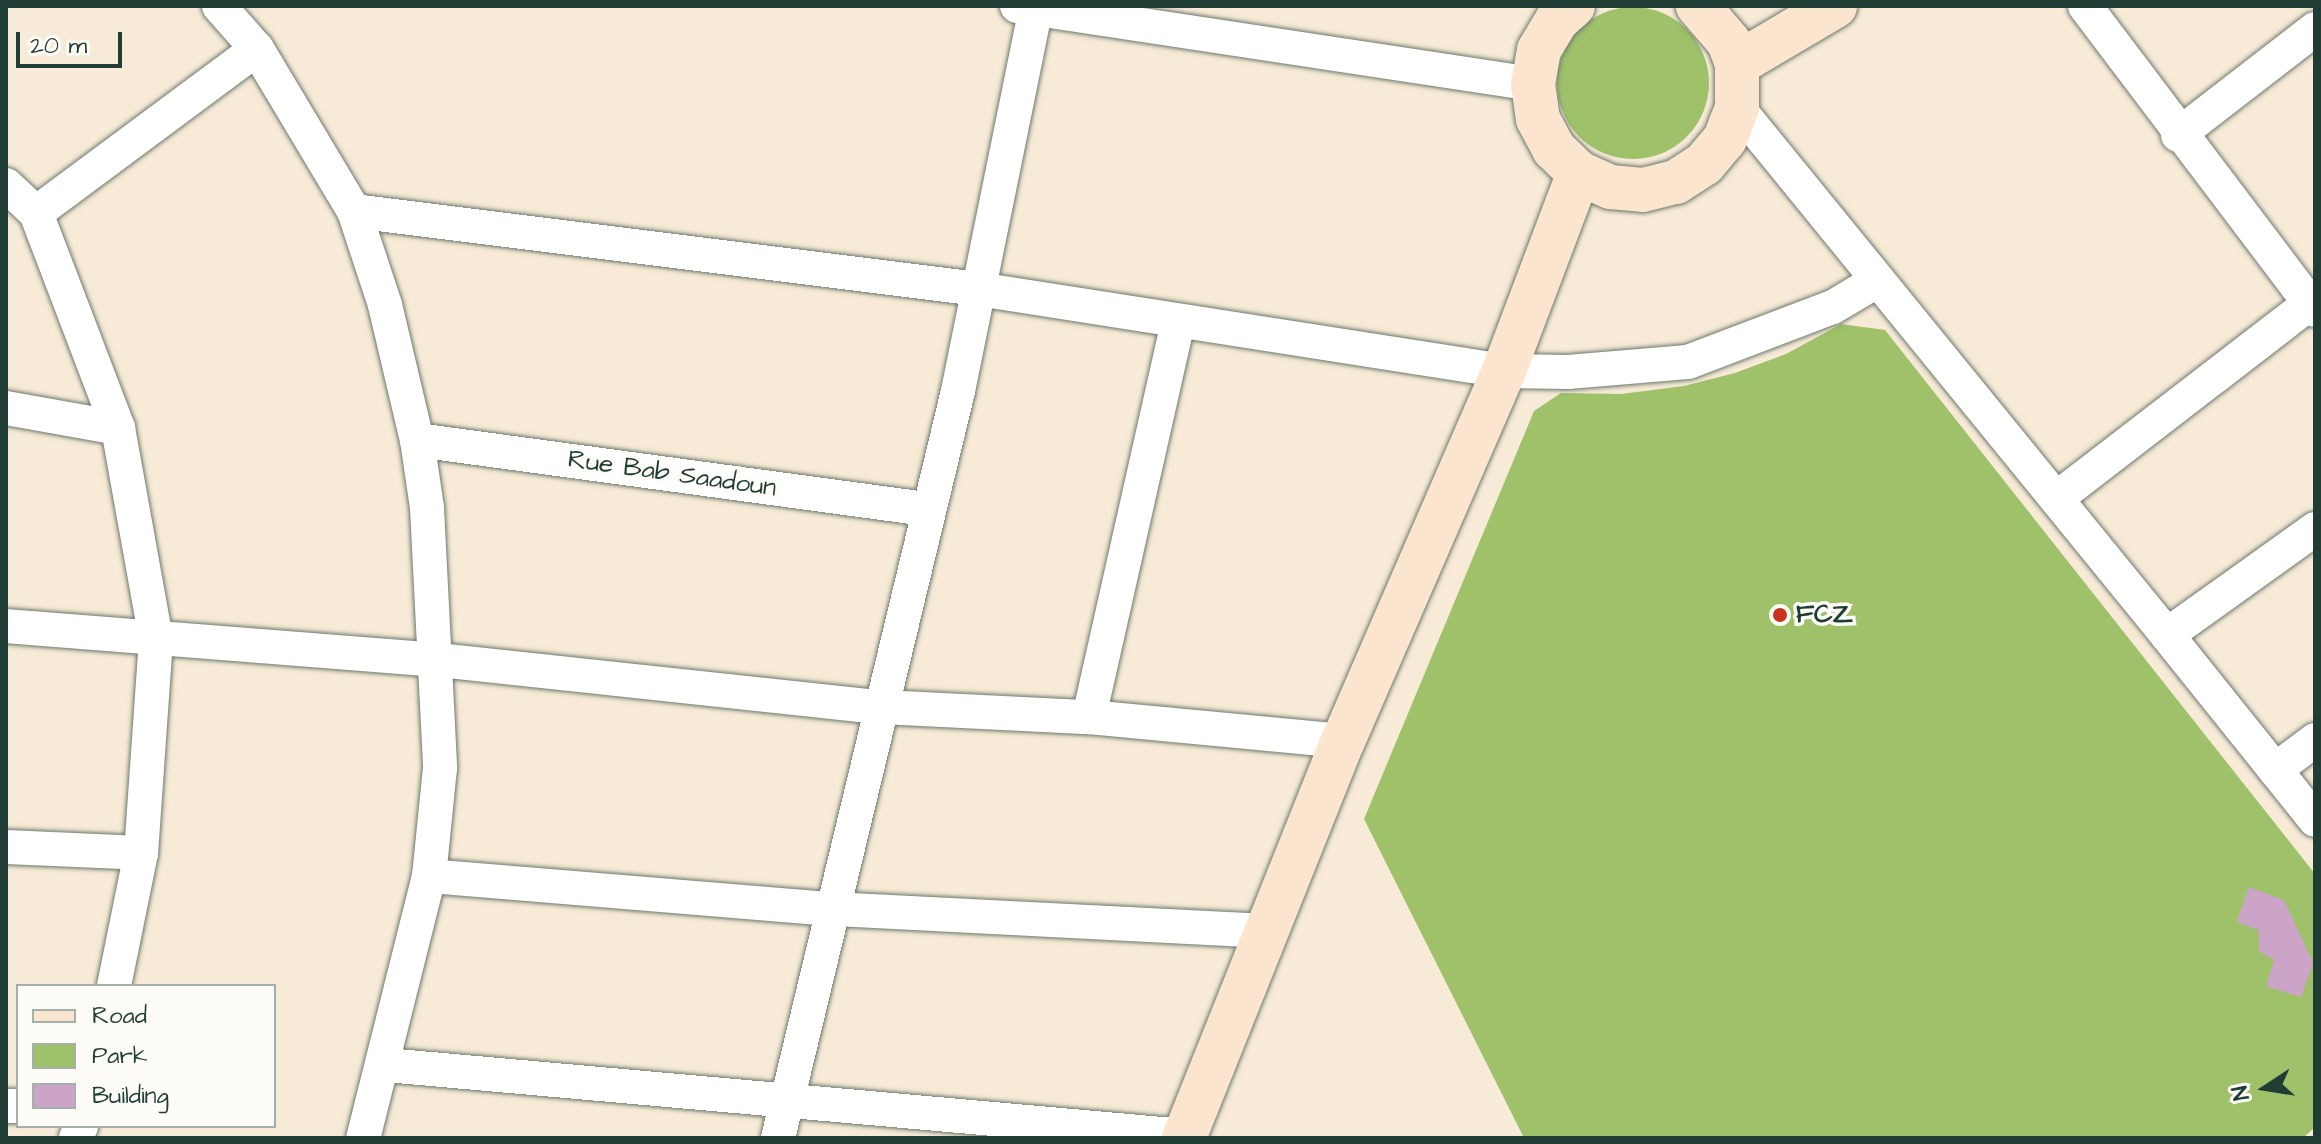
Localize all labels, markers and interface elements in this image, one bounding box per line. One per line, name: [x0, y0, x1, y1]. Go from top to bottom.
scale bar: [20, 16, 126, 66]
text: 20 m: [30, 29, 87, 63]
street label: Rue Bab Saadoun: [566, 444, 778, 504]
place label: FCZ: [1796, 599, 1853, 631]
marker: FCZ: [1771, 606, 1789, 624]
legend: [16, 984, 276, 1128]
text: Road: [92, 999, 147, 1033]
text: Park: [92, 1039, 148, 1073]
north arrow: [2225, 1048, 2305, 1128]
text: Building: [92, 1079, 169, 1113]
text: N: [2224, 1083, 2258, 1103]

